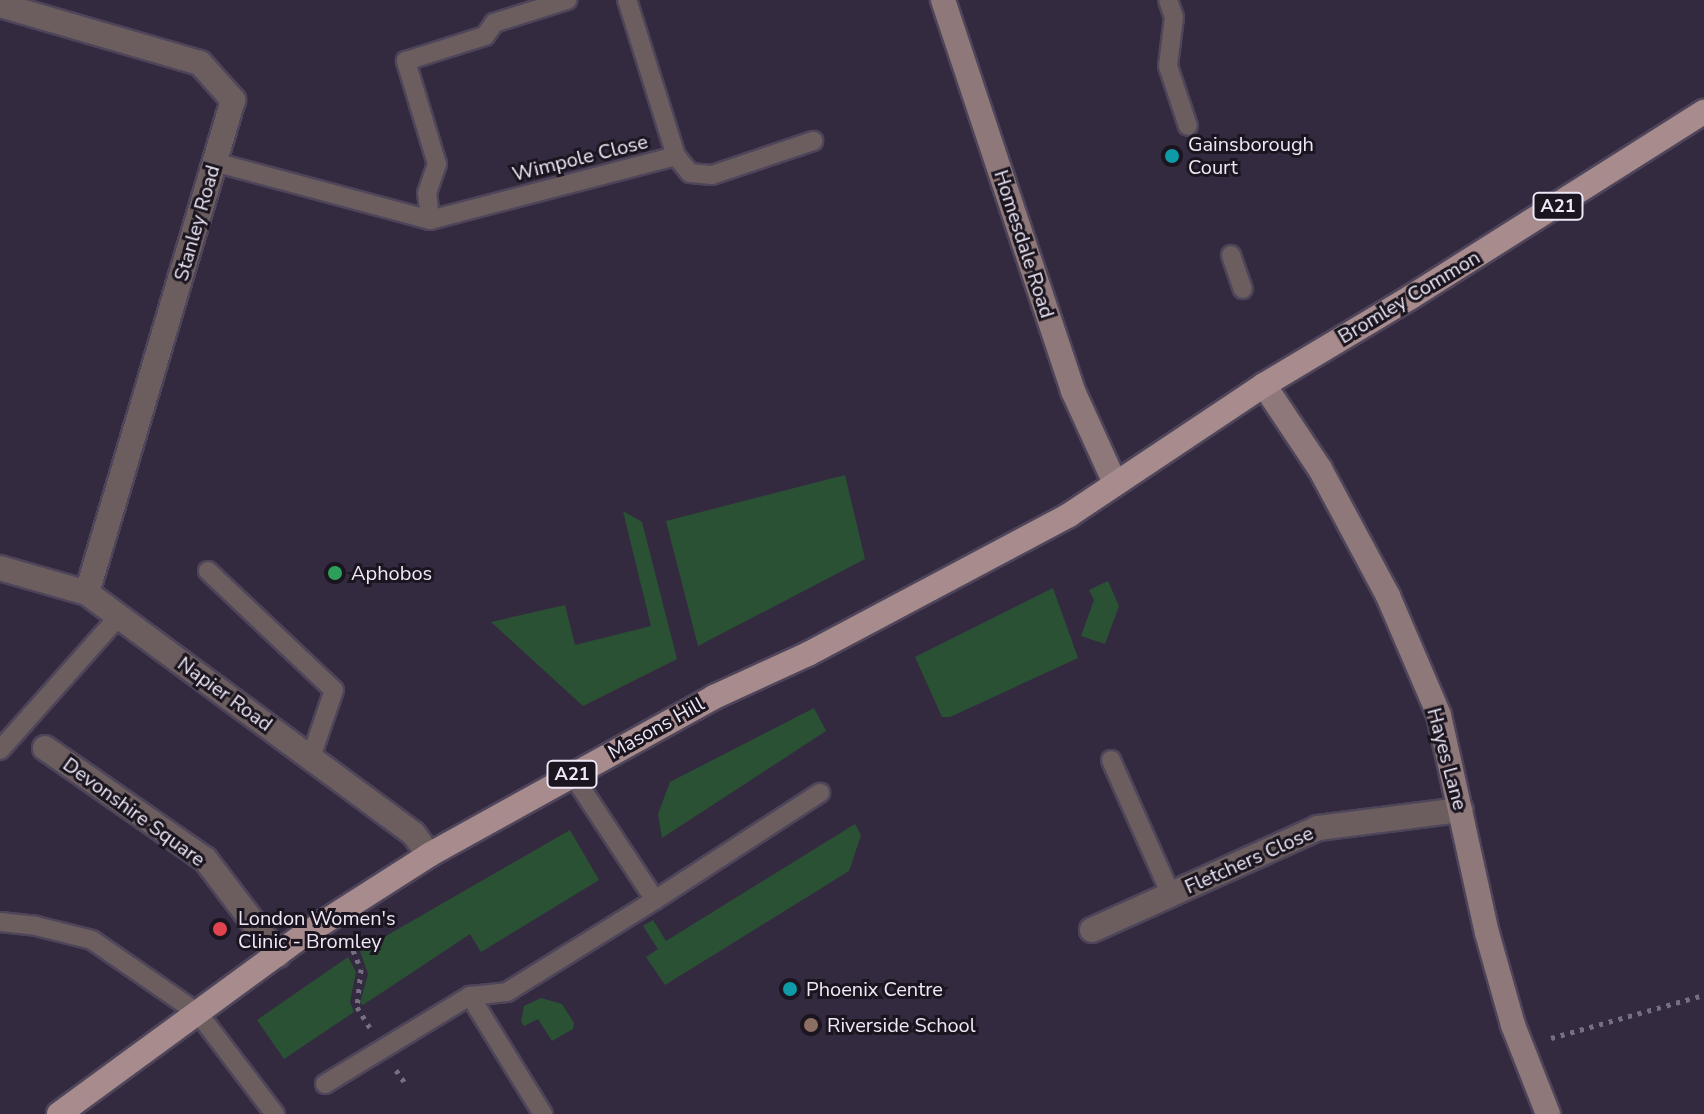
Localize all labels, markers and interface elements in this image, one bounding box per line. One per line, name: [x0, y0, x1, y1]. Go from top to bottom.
street label: Wimpole Close: [510, 130, 650, 186]
place label: Gainsborough Court: [1188, 132, 1314, 179]
marker: Gainsborough Court: [1163, 147, 1181, 165]
street label: Stanley Road: [169, 162, 225, 284]
street label: Homesdale Road: [989, 167, 1059, 321]
road number: A21: [1532, 192, 1584, 220]
street label: Bromley Common: [1334, 245, 1484, 349]
place label: Aphobos: [351, 561, 432, 585]
marker: Aphobos: [326, 564, 344, 582]
street label: Napier Road: [173, 652, 277, 736]
street label: Masons Hill: [604, 692, 708, 764]
street label: Hayes Lane: [1422, 705, 1472, 813]
street label: Devonshire Square: [58, 752, 210, 872]
road number: A21: [546, 760, 598, 788]
street label: Fletchers Close: [1181, 821, 1317, 899]
place label: London Women's Clinic - Bromley: [238, 906, 396, 953]
marker: London Women's Clinic - Bromley: [209, 918, 231, 940]
place label: Phoenix Centre: [806, 977, 943, 1001]
marker: Phoenix Centre: [781, 980, 799, 998]
place label: Riverside School: [827, 1013, 976, 1037]
marker: Riverside School: [802, 1016, 820, 1034]

